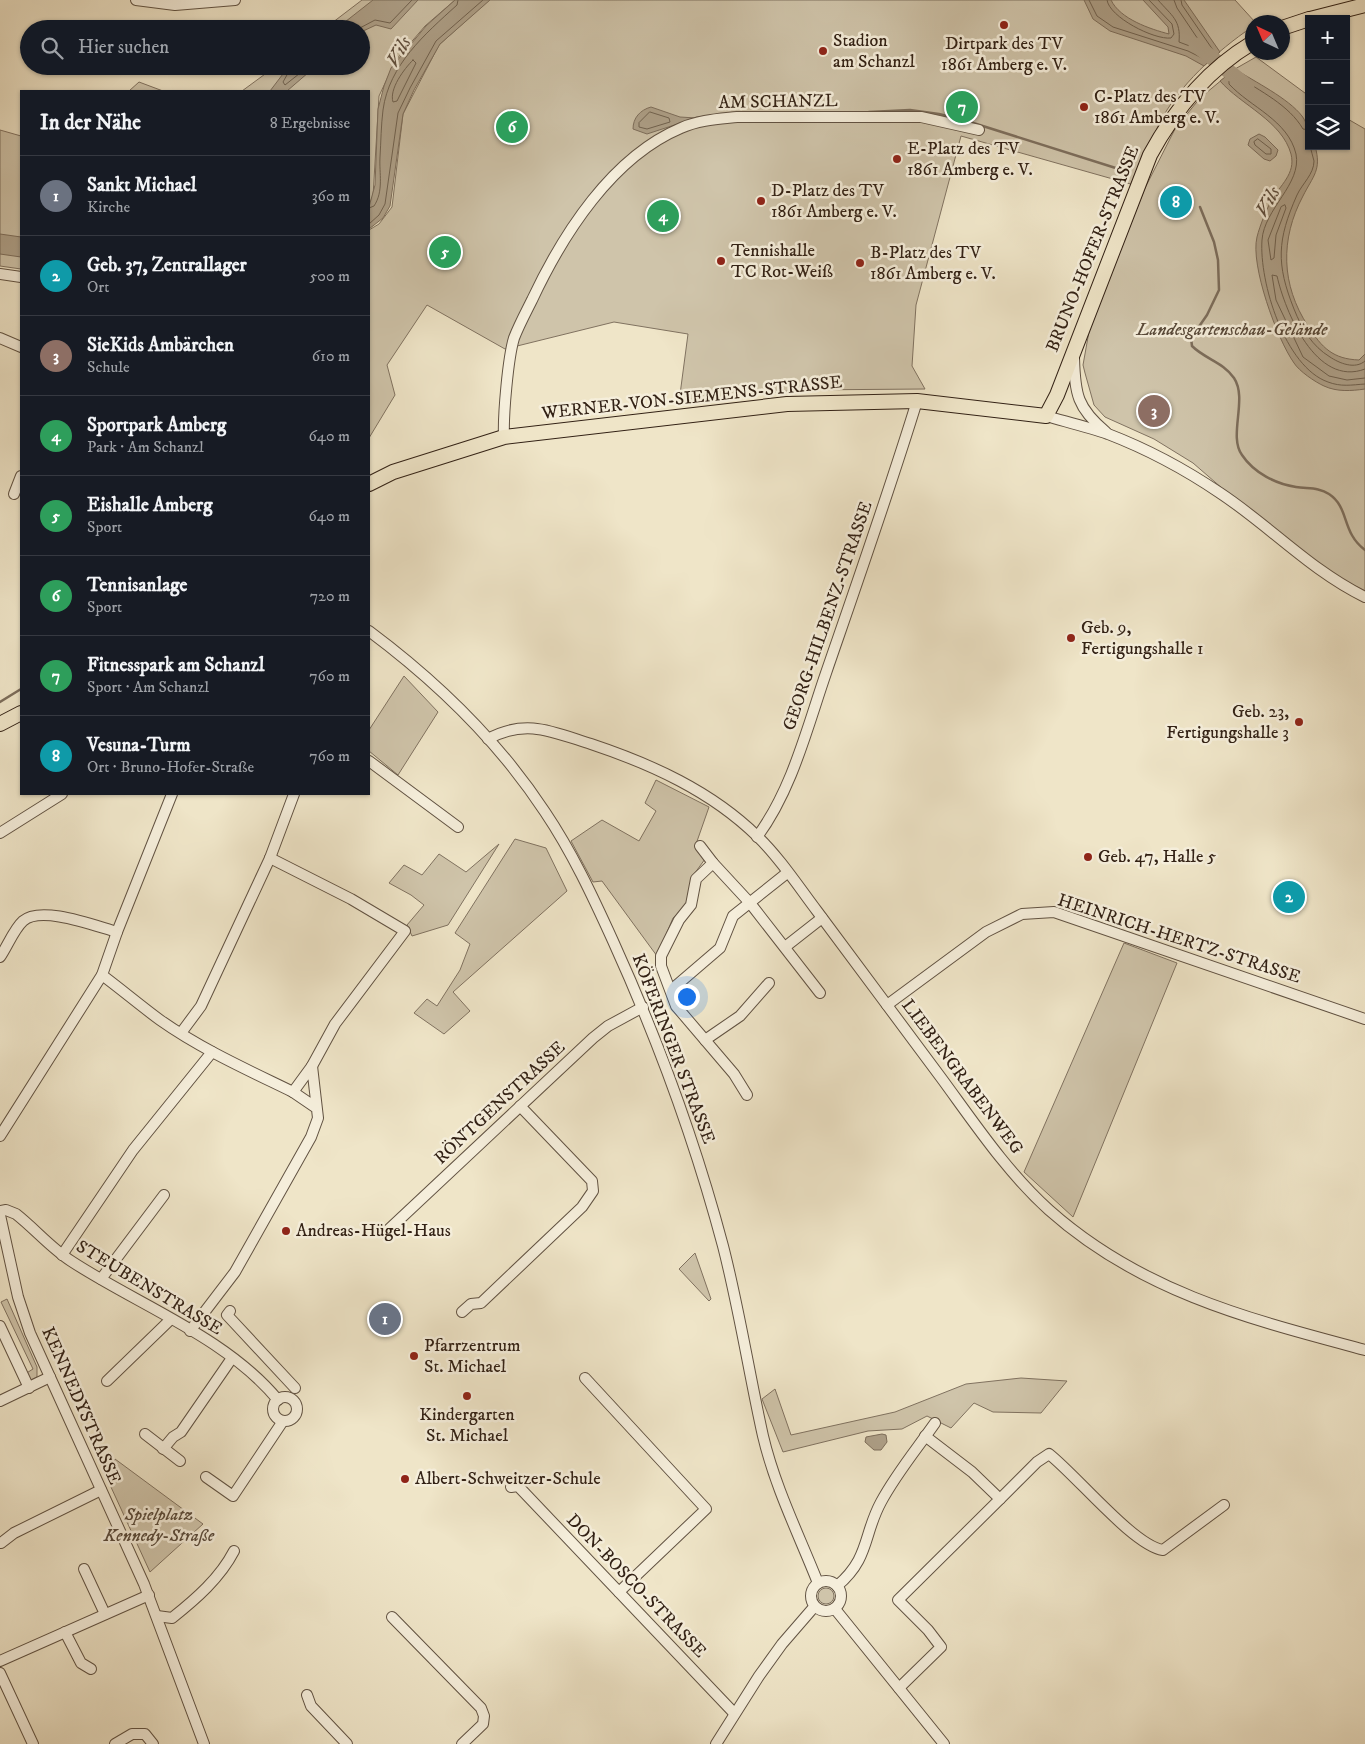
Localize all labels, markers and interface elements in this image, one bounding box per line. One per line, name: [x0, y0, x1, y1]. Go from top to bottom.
north arrow: [1245, 15, 1290, 60]
map controls: [1305, 15, 1350, 150]
button: +: [1305, 15, 1350, 60]
marker: Dirtpark des TV 1861 Amberg e. V.: [998, 19, 1010, 31]
search box: [20, 20, 370, 75]
place label: Stadion am Schanzl: [833, 30, 916, 73]
water label: Vils: [381, 32, 417, 71]
place label: Dirtpark des TV 1861 Amberg e. V.: [941, 33, 1067, 76]
icon: search: [38, 34, 66, 62]
text: Hier suchen: [78, 36, 169, 59]
marker: Stadion am Schanzl: [817, 45, 829, 57]
button: −: [1305, 60, 1350, 105]
place label: C-Platz des TV 1861 Amberg e. V.: [1094, 86, 1220, 129]
pin: 7: [946, 88, 978, 126]
street label: AM SCHANZL: [718, 90, 838, 114]
marker: C-Platz des TV 1861 Amberg e. V.: [1078, 101, 1090, 113]
button: layers: [1305, 105, 1350, 150]
pin: 6: [496, 108, 528, 146]
text: In der Nähe: [40, 110, 141, 136]
text: 8 Ergebnisse: [270, 113, 350, 133]
place label: E-Platz des TV 1861 Amberg e. V.: [907, 138, 1033, 181]
street label: BRUNO-HOFER-STRASSE: [1042, 143, 1145, 355]
marker: E-Platz des TV 1861 Amberg e. V.: [891, 153, 903, 165]
text: Sankt Michael: [87, 174, 197, 197]
place label: D-Platz des TV 1861 Amberg e. V.: [771, 180, 897, 223]
water label: Vils: [1250, 182, 1286, 221]
pin: 8: [1160, 183, 1192, 221]
text: 1: [53, 186, 59, 206]
text: 360 m: [312, 186, 350, 206]
marker: D-Platz des TV 1861 Amberg e. V.: [755, 195, 767, 207]
text: Kirche: [87, 197, 130, 217]
pin: 4: [647, 197, 679, 235]
pin: 5: [429, 233, 461, 271]
place label: Tennishalle TC Rot-Weiß: [731, 240, 833, 283]
place label: B-Platz des TV 1861 Amberg e. V.: [870, 242, 996, 285]
text: Geb. 37, Zentrallager: [87, 254, 247, 277]
marker: Tennishalle TC Rot-Weiß: [715, 255, 727, 267]
marker: B-Platz des TV 1861 Amberg e. V.: [854, 257, 866, 269]
text: 2: [52, 266, 60, 286]
text: 500 m: [309, 266, 350, 286]
text: Ort: [87, 277, 109, 297]
park label: Landesgartenschau-Gelände: [1136, 319, 1328, 341]
text: SieKids Ambärchen: [87, 334, 234, 357]
text: 3: [53, 346, 59, 366]
text: 610 m: [312, 346, 350, 366]
text: Schule: [87, 357, 130, 377]
street label: WERNER-VON-SIEMENS-STRASSE: [540, 371, 844, 425]
pin: 3: [1138, 392, 1170, 430]
text: Sportpark Amberg: [87, 414, 226, 437]
text: 4: [51, 426, 61, 446]
text: 640 m: [308, 426, 350, 446]
text: Park · Am Schanzl: [87, 437, 204, 457]
text: Eishalle Amberg: [87, 494, 212, 517]
street label: GEORG-HILBENZ-STRASSE: [778, 498, 878, 734]
text: 5: [52, 506, 60, 526]
text: 640 m: [308, 506, 350, 526]
text: Sport: [87, 517, 122, 537]
text: Tennisanlage: [87, 574, 187, 597]
text: 6: [52, 586, 60, 606]
text: 720 m: [310, 586, 350, 606]
text: Sport: [87, 597, 122, 617]
place label: Geb. 9, Fertigungshalle 1: [1081, 617, 1204, 660]
marker: Geb. 9, Fertigungshalle 1: [1065, 632, 1077, 644]
text: Fitnesspark am Schanzl: [87, 654, 265, 677]
text: 7: [52, 666, 60, 686]
text: 760 m: [309, 666, 350, 686]
text: Sport · Am Schanzl: [87, 677, 209, 697]
place label: Geb. 23, Fertigungshalle 3: [1166, 701, 1289, 744]
marker: Geb. 23, Fertigungshalle 3: [1293, 716, 1305, 728]
text: Vesuna-Turm: [87, 734, 191, 757]
text: 8: [52, 746, 60, 766]
text: 760 m: [309, 746, 350, 766]
text: Ort · Bruno-Hofer-Straße: [87, 757, 254, 777]
place label: Geb. 47, Halle 5: [1098, 846, 1216, 868]
marker: Geb. 47, Halle 5: [1082, 851, 1094, 863]
pin: 2: [1273, 878, 1305, 916]
street label: HEINRICH-HERTZ-STRASSE: [1055, 889, 1303, 989]
street label: KÖFERINGER STRASSE: [627, 951, 720, 1147]
your location: [674, 984, 700, 1010]
street label: LIEBENGRABENWEG: [896, 995, 1028, 1159]
street label: RÖNTGENSTRASSE: [430, 1037, 570, 1169]
place label: Andreas-Hügel-Haus: [296, 1220, 451, 1242]
marker: Andreas-Hügel-Haus: [280, 1225, 292, 1237]
street label: STEUBENSTRASSE: [72, 1236, 226, 1340]
pin: 1: [369, 1300, 401, 1338]
street label: KENNEDYSTRASSE: [36, 1324, 126, 1488]
place label: Pfarrzentrum St. Michael: [424, 1335, 520, 1378]
marker: Pfarrzentrum St. Michael: [408, 1350, 420, 1362]
marker: Kindergarten St. Michael: [461, 1390, 473, 1402]
place label: Kindergarten St. Michael: [419, 1404, 515, 1447]
place label: Albert-Schweitzer-Schule: [415, 1468, 601, 1490]
marker: Albert-Schweitzer-Schule: [399, 1473, 411, 1485]
park label: Spielplatz Kennedy-Straße: [103, 1504, 215, 1547]
street label: DON-BOSCO-STRASSE: [561, 1509, 711, 1663]

